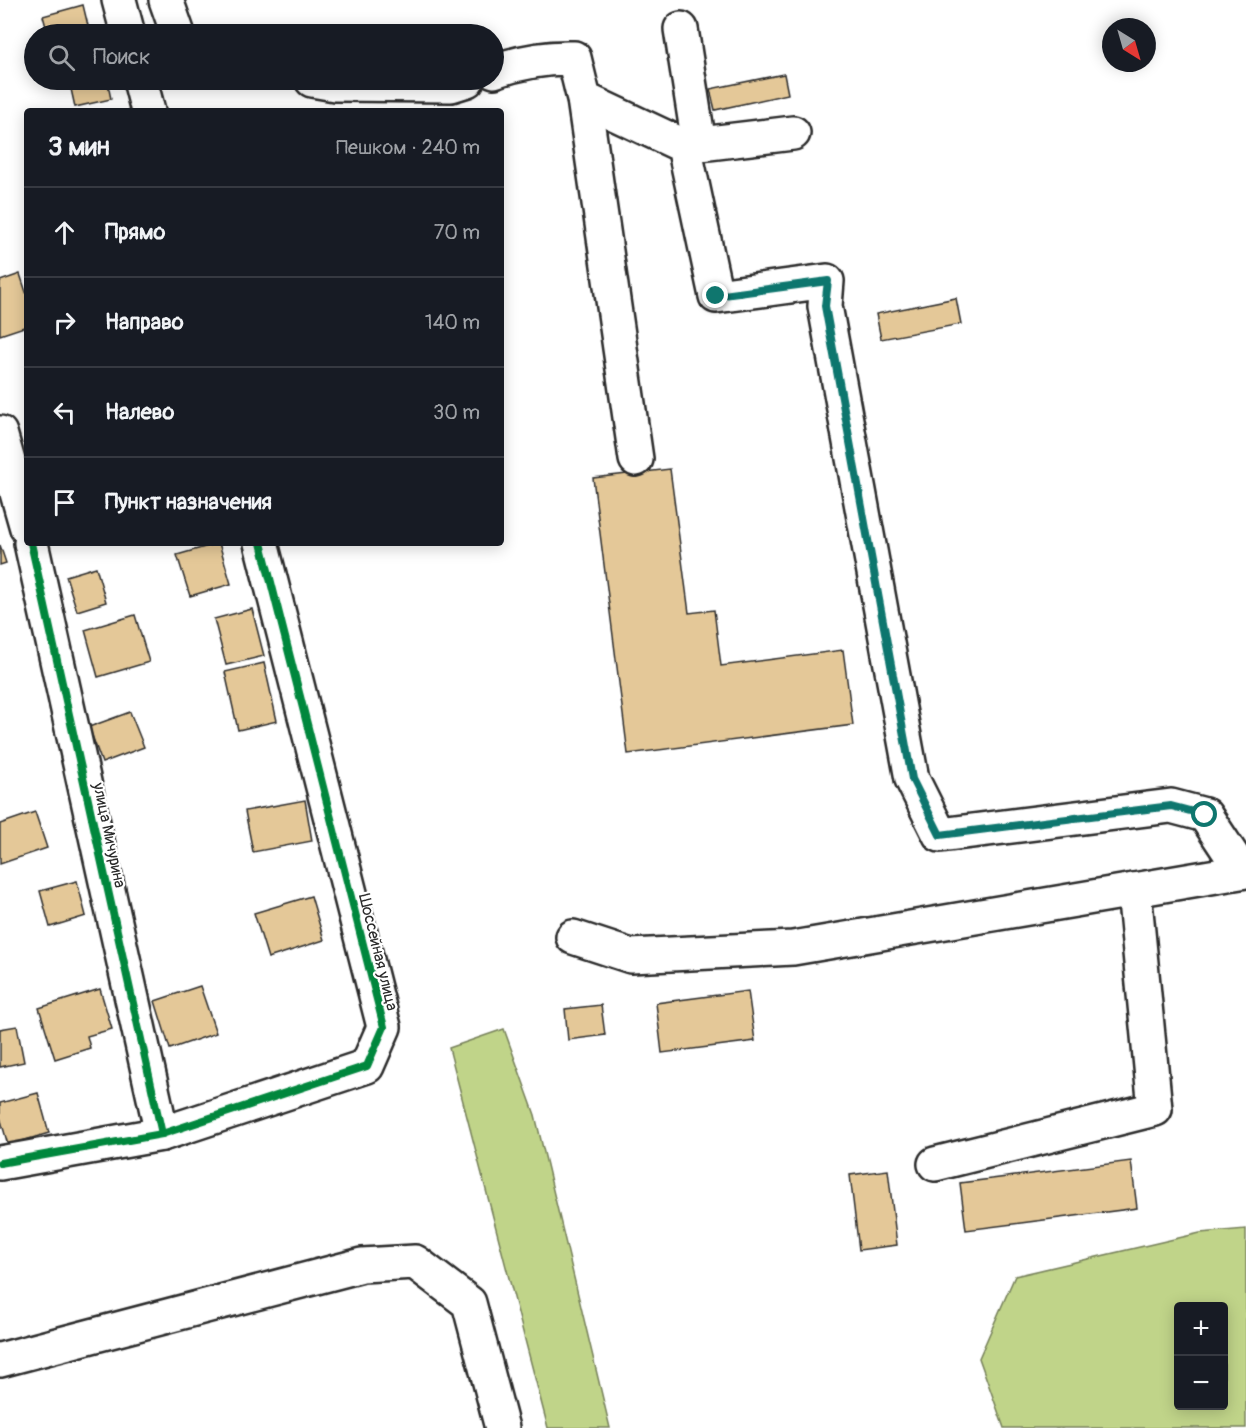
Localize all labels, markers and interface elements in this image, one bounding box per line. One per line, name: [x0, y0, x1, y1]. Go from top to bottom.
north arrow: [1102, 18, 1156, 72]
search box: [24, 24, 504, 90]
icon: search: [45, 41, 78, 74]
text: Поиск: [93, 43, 150, 71]
text: 3 мин: [48, 131, 110, 163]
text: Пешком · 240 m: [336, 135, 480, 160]
icon: ahead: [48, 216, 81, 249]
text: Прямо: [105, 218, 165, 246]
text: 70 m: [434, 220, 480, 245]
route end: [702, 282, 728, 308]
icon: right: [48, 306, 81, 339]
text: Направо: [105, 308, 184, 336]
text: 140 m: [425, 310, 480, 335]
icon: left: [48, 396, 81, 429]
text: Налево: [105, 398, 174, 426]
text: 30 m: [433, 400, 480, 425]
icon: arrive: [48, 486, 81, 519]
text: Пункт назначения: [105, 488, 272, 516]
street label: улица Мичурина: [88, 780, 130, 890]
route start: [1191, 801, 1217, 827]
street label: Шоссейная улица: [354, 892, 402, 1013]
map controls: [1174, 1302, 1228, 1410]
button: +: [1174, 1302, 1228, 1356]
button: −: [1174, 1356, 1228, 1410]

